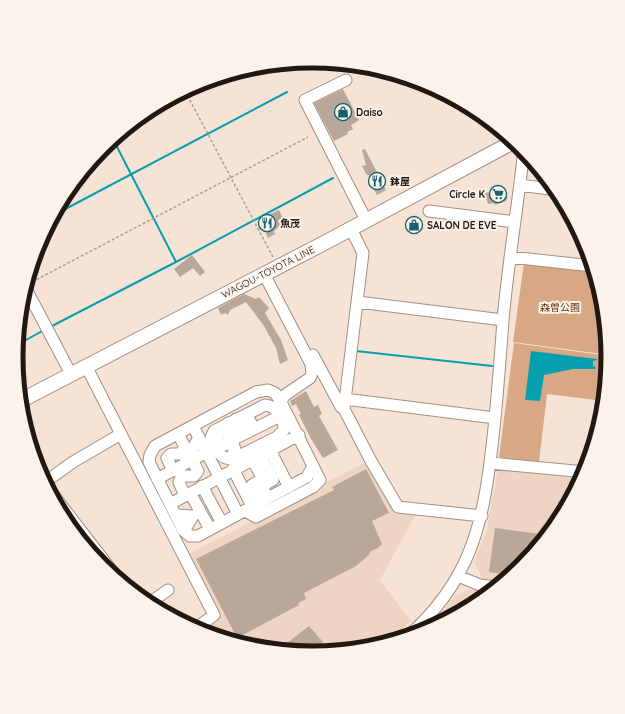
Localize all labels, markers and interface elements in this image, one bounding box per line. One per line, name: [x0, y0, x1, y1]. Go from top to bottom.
shop icon: Daiso: [333, 102, 353, 122]
place label: Daiso: [356, 106, 383, 119]
restaurant icon: 鉢屋: [367, 171, 387, 191]
place label: 鉢屋: [390, 175, 410, 188]
supermarket icon: Circle K: [488, 184, 508, 204]
place label: Circle K: [449, 188, 485, 201]
restaurant icon: 魚茂: [257, 213, 277, 233]
shop icon: SALON DE EVE: [404, 215, 424, 235]
place label: 魚茂: [280, 217, 300, 230]
place label: SALON DE EVE: [427, 219, 497, 232]
street label: WAGOU-TOYOTA LINE: [219, 243, 317, 301]
park label: 森曽公園: [540, 301, 580, 314]

